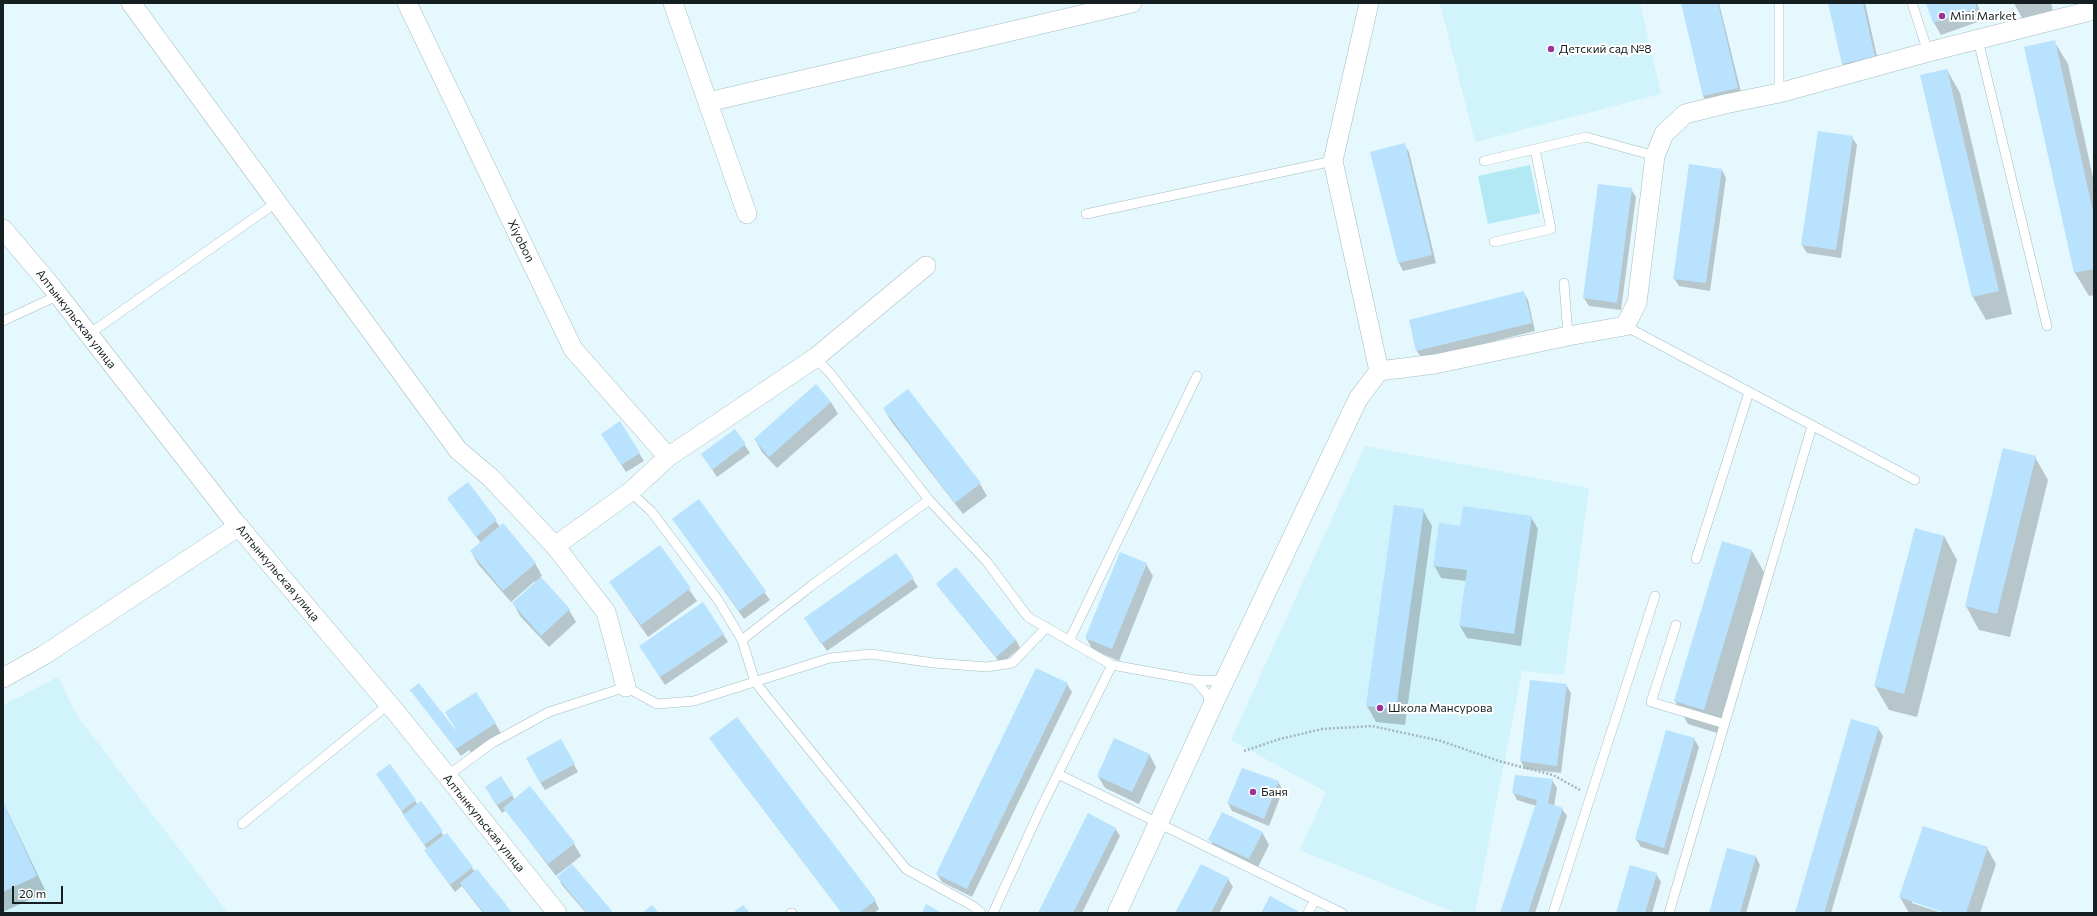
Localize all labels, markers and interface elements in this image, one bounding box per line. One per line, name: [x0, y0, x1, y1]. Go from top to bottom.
place label: Mini Market: [1950, 9, 2017, 23]
marker: Mini Market: [1937, 11, 1947, 21]
place label: Детский сад №8: [1559, 42, 1652, 56]
marker: Детский сад №8: [1546, 44, 1556, 54]
street label: Xiyobon: [505, 217, 537, 265]
street label: Алтынкульская улица: [33, 267, 119, 371]
street label: Алтынкульская улица: [233, 522, 323, 624]
place label: Школа Мансурова: [1388, 701, 1493, 715]
marker: Школа Мансурова: [1375, 703, 1385, 713]
street label: Алтынкульская улица: [440, 771, 528, 875]
place label: Баня: [1261, 785, 1288, 799]
marker: Баня: [1248, 787, 1258, 797]
scale bar: [14, 878, 65, 904]
text: 20 m: [19, 886, 46, 900]

